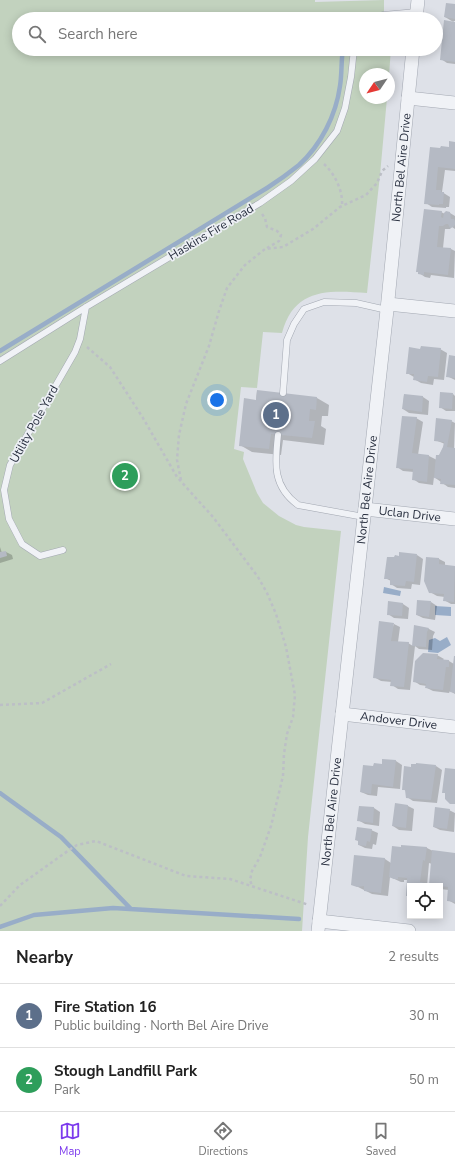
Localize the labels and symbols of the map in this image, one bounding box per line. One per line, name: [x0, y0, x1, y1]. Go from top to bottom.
north arrow: [359, 68, 395, 104]
street label: North Bel Aire Drive: [388, 112, 415, 223]
street label: Haskins Fire Road: [165, 200, 257, 264]
street label: Utility Pole Yard: [6, 382, 62, 466]
your location: [207, 390, 227, 410]
pin: 1: [263, 400, 289, 430]
street label: North Bel Aire Drive: [353, 435, 381, 545]
pin: 2: [112, 461, 138, 491]
street label: Uclan Drive: [378, 503, 442, 525]
street label: Andover Drive: [359, 708, 438, 733]
street label: North Bel Aire Drive: [317, 757, 345, 867]

